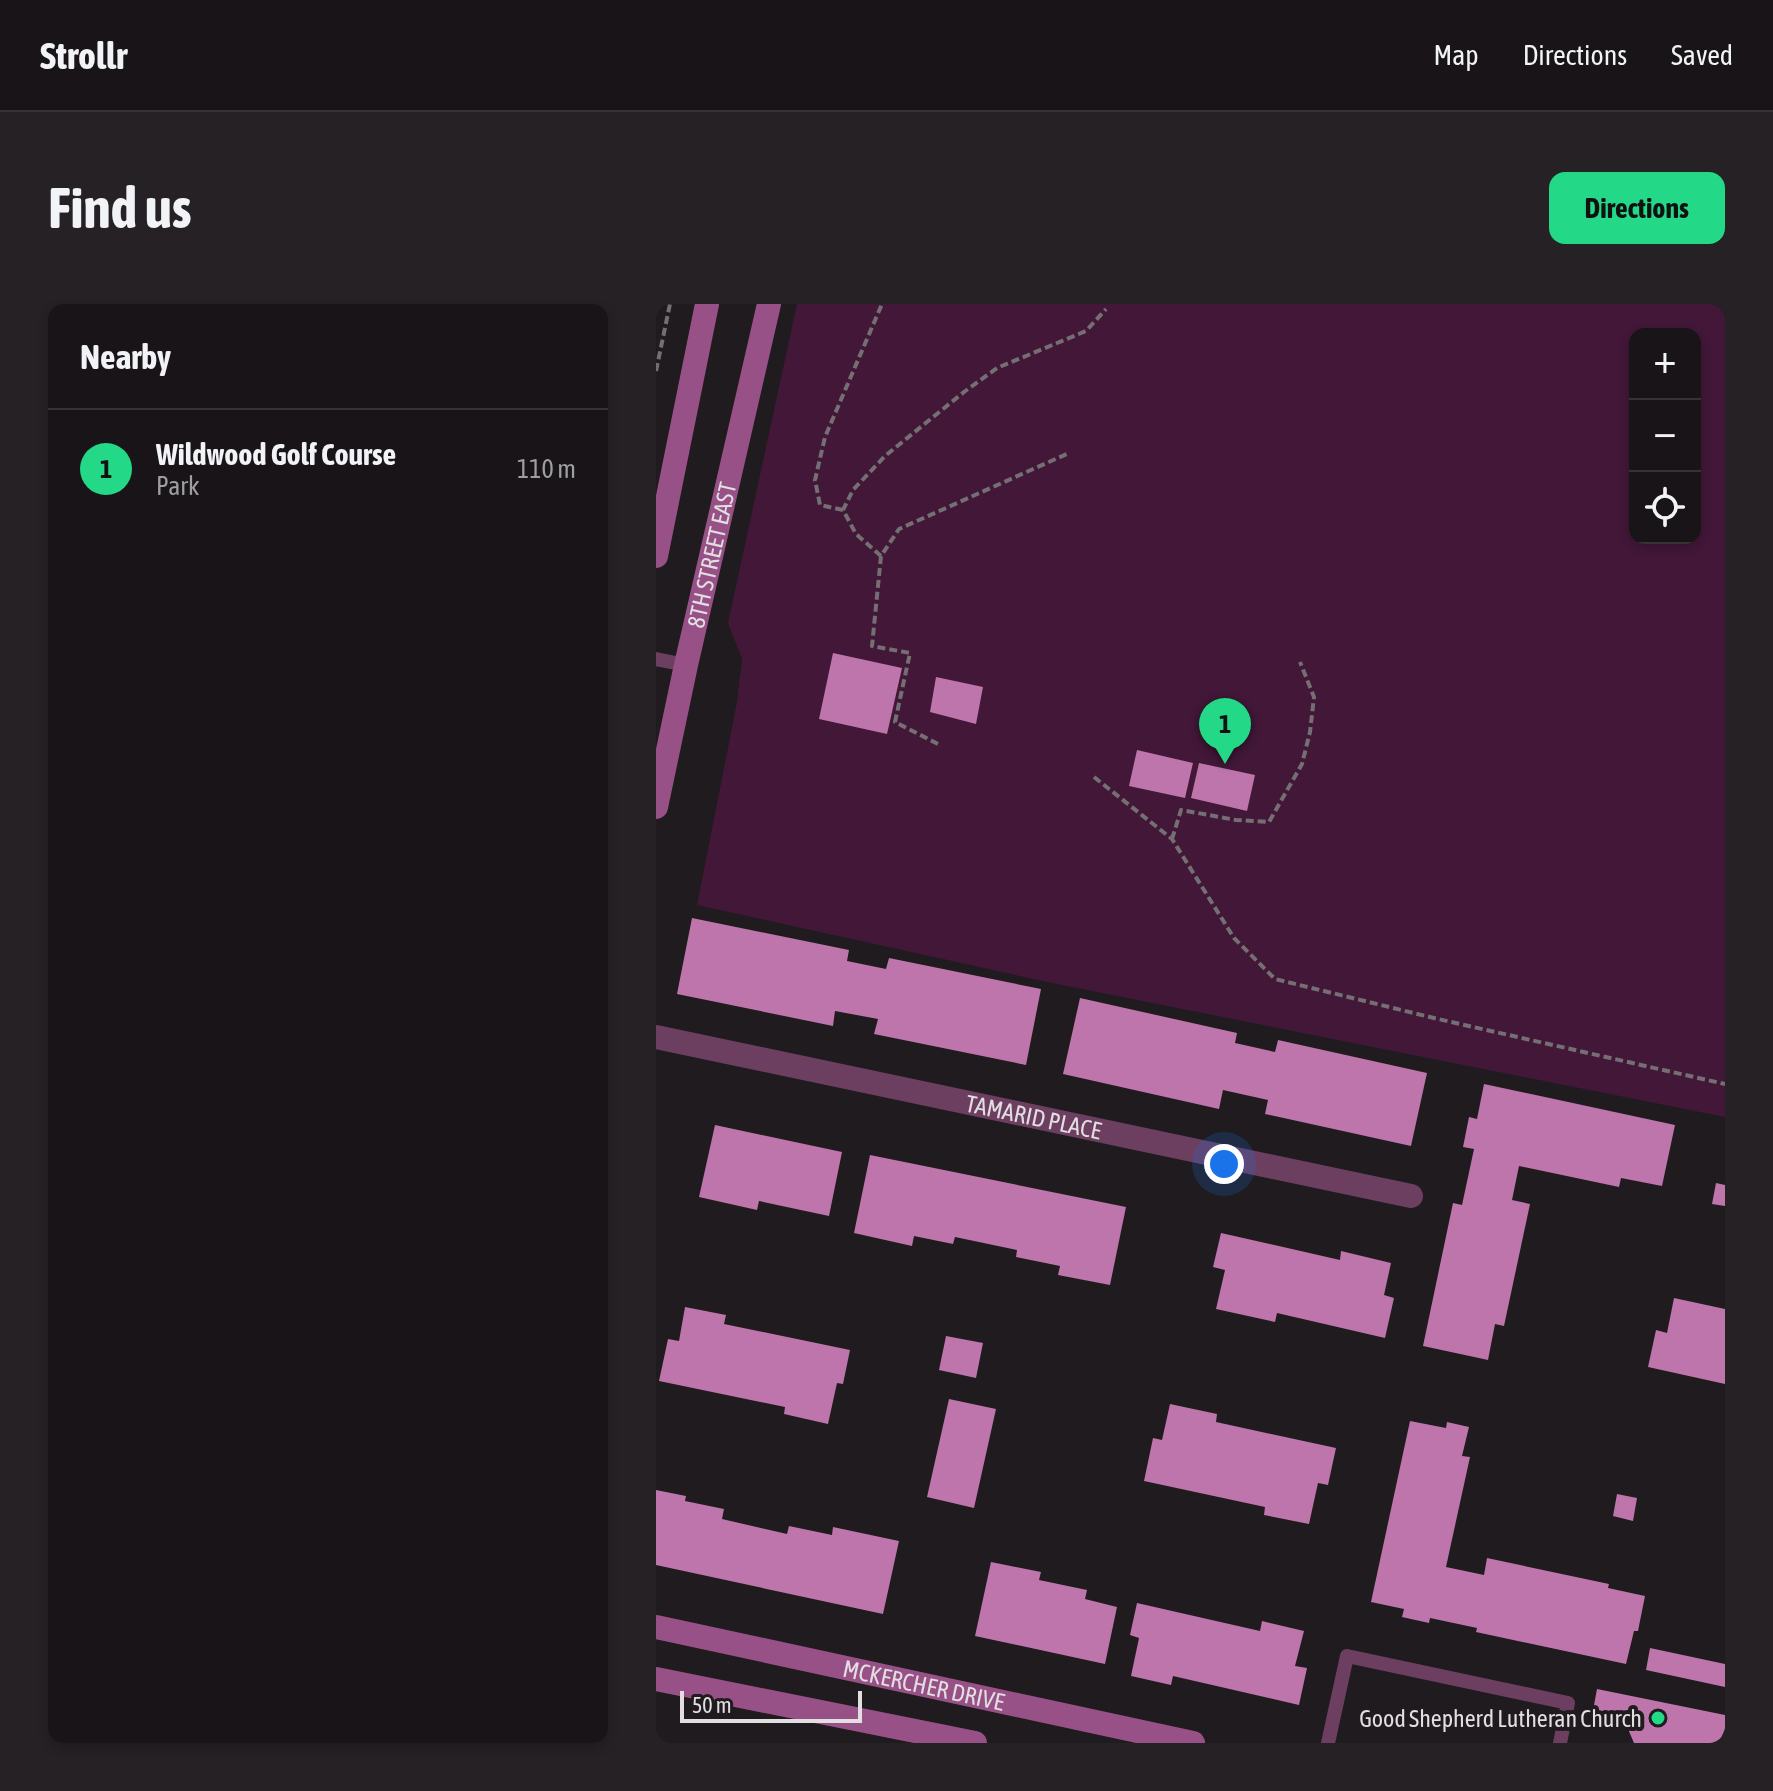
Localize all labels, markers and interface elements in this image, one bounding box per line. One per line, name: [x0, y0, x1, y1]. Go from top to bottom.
text: Strollr: [40, 34, 127, 77]
text: Map: [1434, 39, 1479, 71]
text: Directions: [1523, 39, 1627, 71]
text: Saved: [1671, 39, 1733, 71]
button: Directions: [1549, 172, 1725, 244]
text: Find us: [48, 176, 192, 240]
map controls: [1629, 328, 1701, 544]
button: +: [1629, 328, 1701, 400]
text: Nearby: [80, 337, 171, 376]
button: −: [1629, 400, 1701, 472]
text: Wildwood Golf Course: [156, 437, 396, 471]
text: 1: [100, 454, 112, 484]
text: 110 m: [517, 454, 576, 484]
text: Park: [156, 471, 199, 501]
button: locate: [1629, 472, 1701, 544]
street label: 8TH STREET EAST: [681, 479, 741, 630]
pin: 1: [1199, 698, 1251, 764]
street label: TAMARID PLACE: [963, 1089, 1104, 1144]
your location: [1204, 1144, 1244, 1184]
street label: MCKERCHER DRIVE: [841, 1654, 1007, 1715]
scale bar: [680, 1687, 862, 1723]
text: 50 m: [692, 1692, 732, 1718]
place label: Good Shepherd Lutheran Church: [1359, 1705, 1642, 1732]
marker: Good Shepherd Lutheran Church: [1649, 1709, 1667, 1727]

